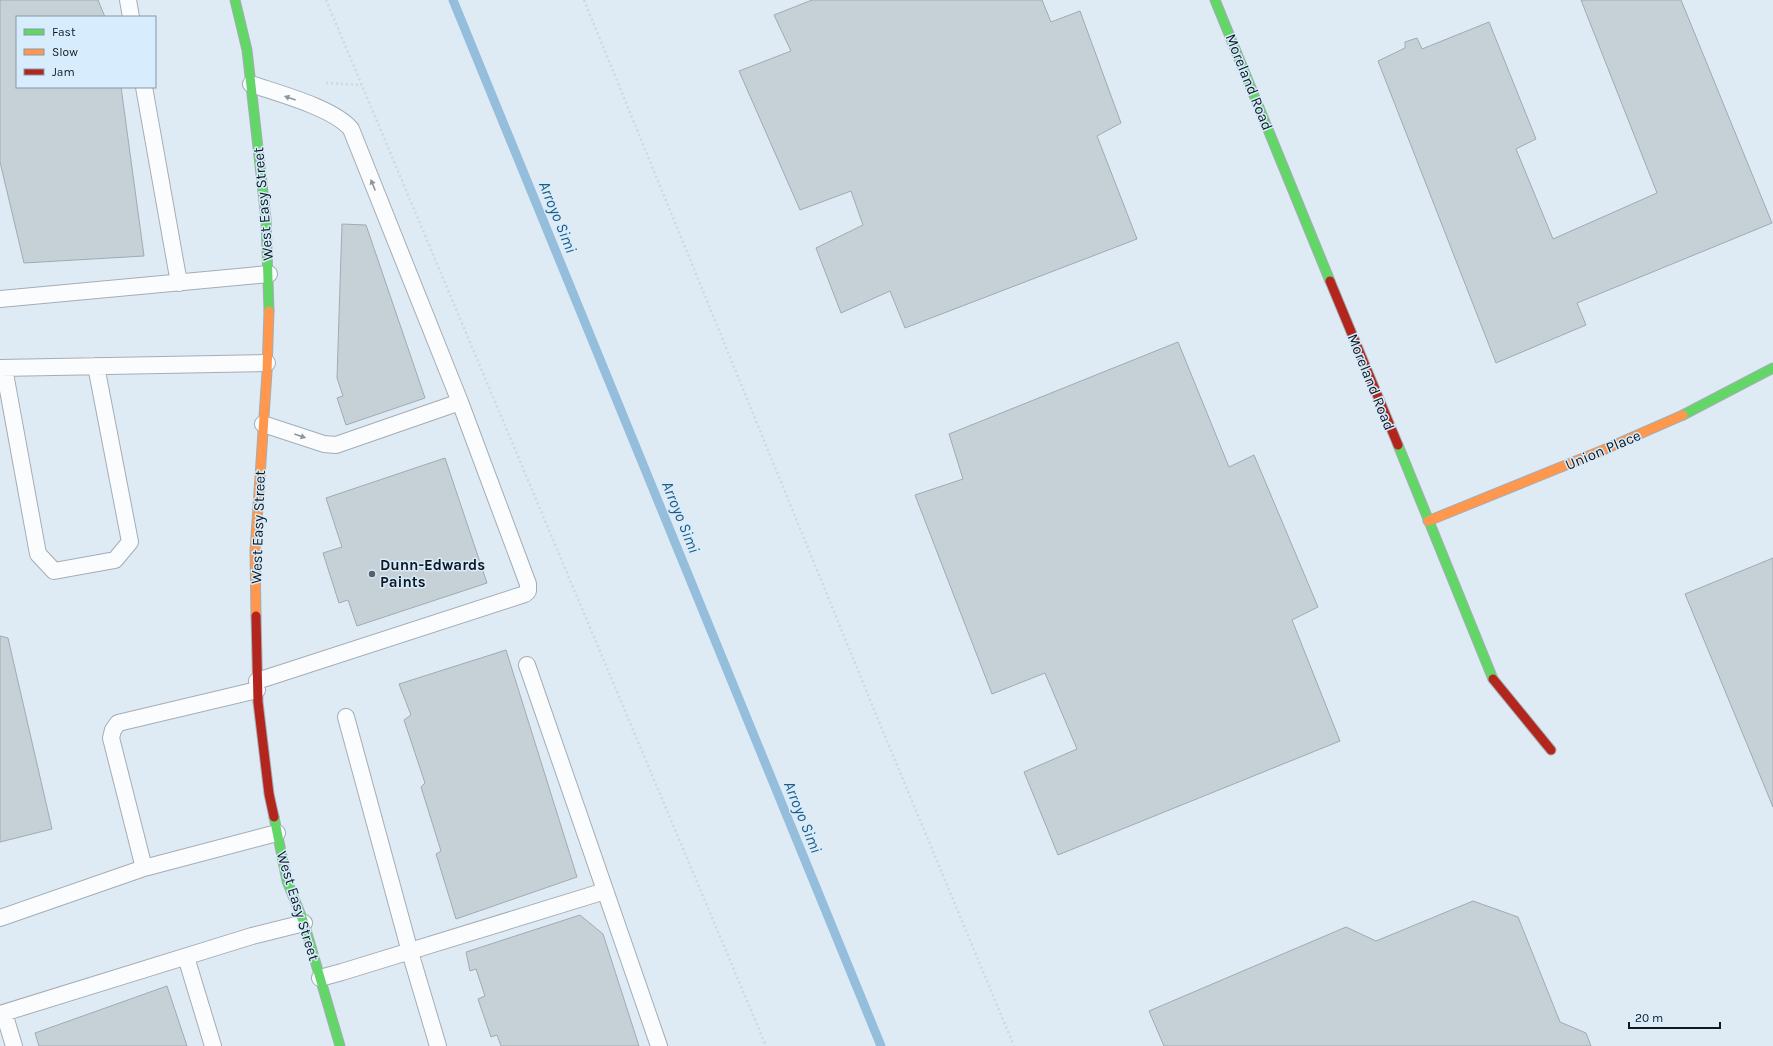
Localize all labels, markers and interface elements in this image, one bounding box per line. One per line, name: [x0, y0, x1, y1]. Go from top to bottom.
legend: [16, 16, 156, 88]
text: Fast: [52, 25, 76, 39]
street label: Moreland Road: [1221, 31, 1277, 133]
text: Slow: [52, 45, 78, 59]
text: Jam: [52, 65, 75, 79]
one-way arrow: [284, 94, 296, 100]
street label: West Easy Street: [249, 146, 277, 261]
water label: Arroyo Simi: [535, 178, 581, 256]
one-way arrow: [370, 179, 376, 191]
street label: Moreland Road: [1343, 331, 1399, 433]
street label: Union Place: [1563, 426, 1643, 474]
one-way arrow: [294, 433, 306, 439]
street label: West Easy Street: [247, 470, 269, 584]
water label: Arroyo Simi: [658, 478, 704, 556]
place label: Dunn-Edwards Paints: [380, 556, 485, 591]
marker: Dunn-Edwards Paints: [367, 569, 377, 579]
water label: Arroyo Simi: [780, 778, 826, 856]
street label: West Easy Street: [273, 849, 323, 963]
scale bar: [1629, 1004, 1720, 1030]
text: 20 m: [1635, 1011, 1663, 1025]

